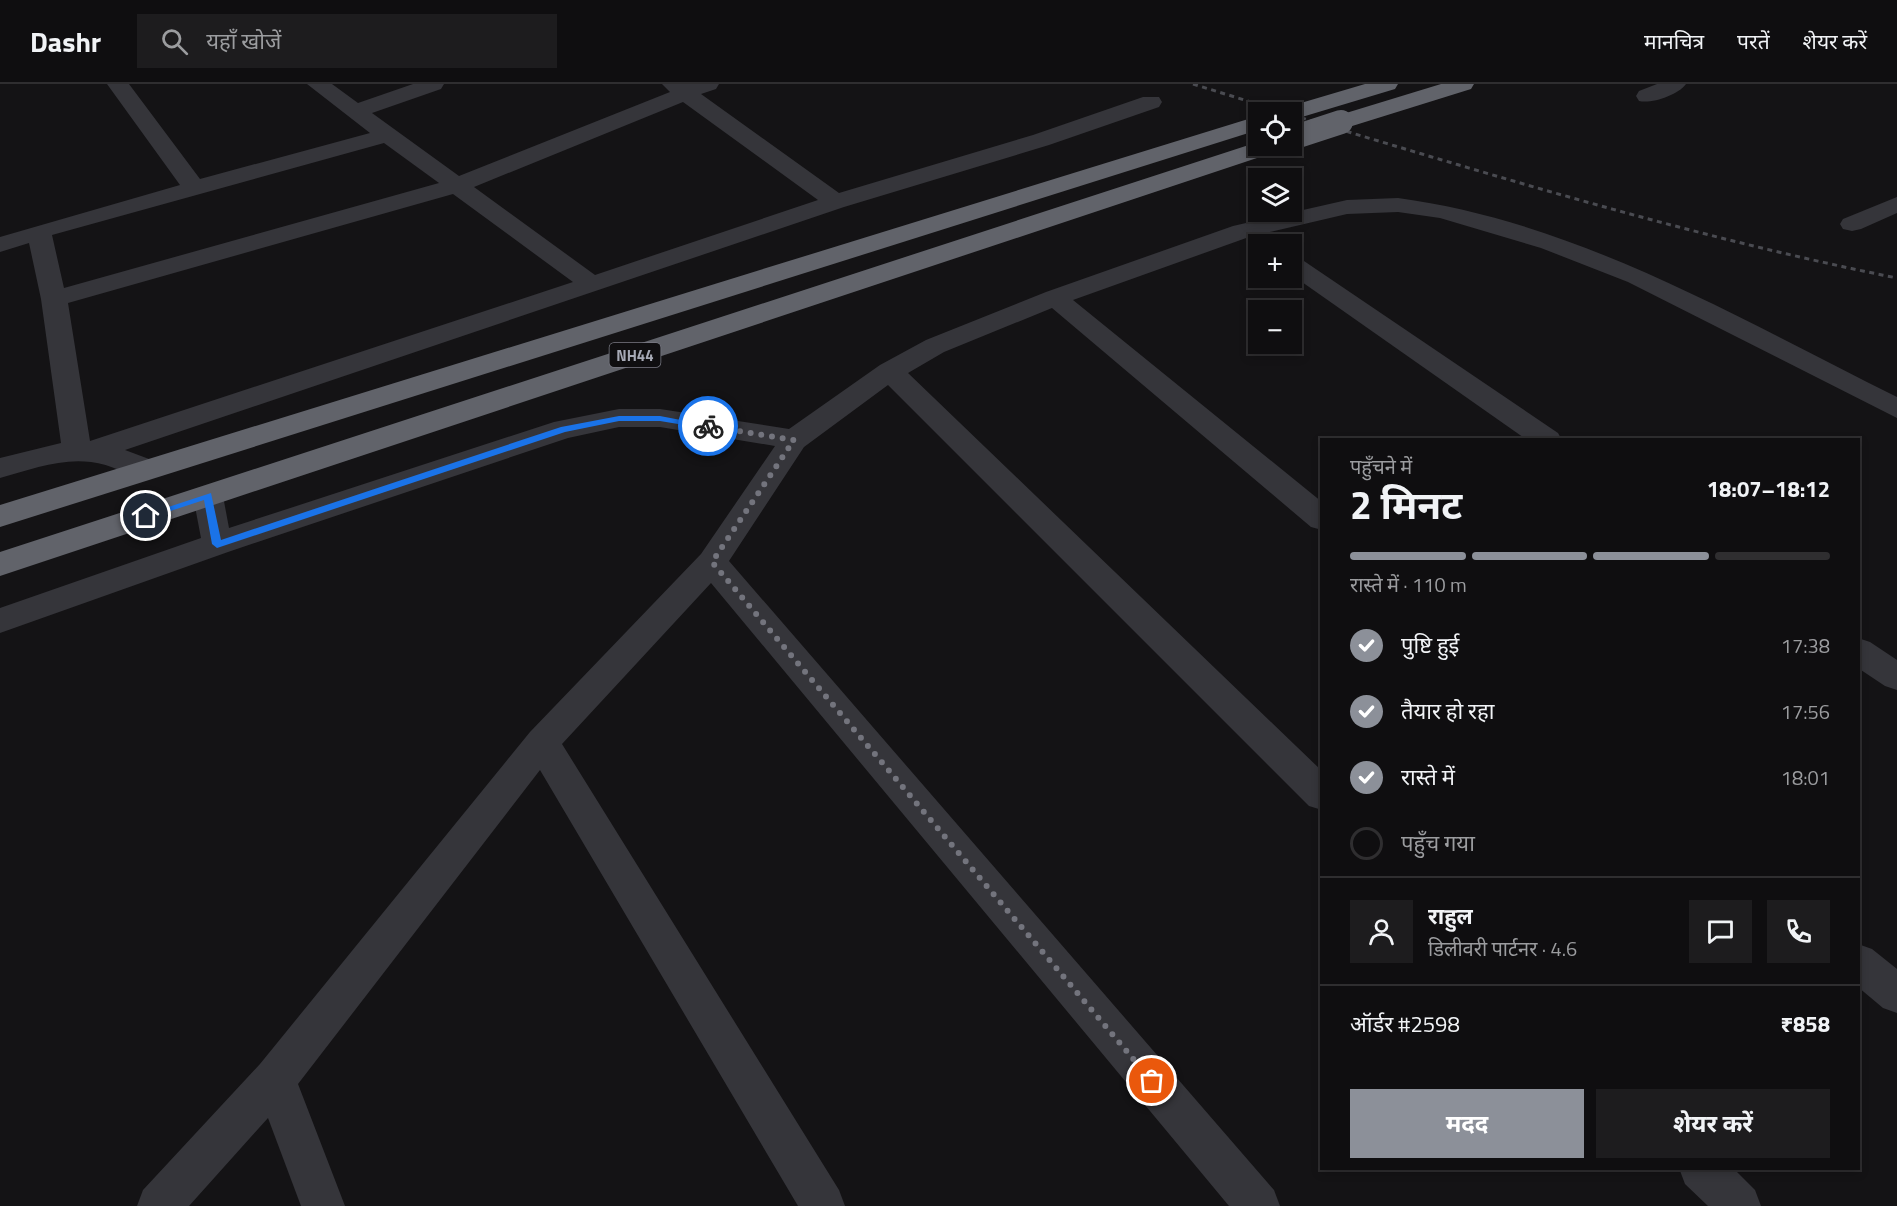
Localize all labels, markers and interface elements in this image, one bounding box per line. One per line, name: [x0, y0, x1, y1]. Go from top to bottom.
search box: [137, 14, 557, 68]
text: Dashr: [30, 20, 101, 63]
text: यहाँ खोजें: [206, 24, 281, 58]
icon: search: [158, 25, 191, 58]
text: मानचित्र: [1644, 25, 1704, 57]
text: परतें: [1737, 25, 1770, 57]
text: शेयर करें: [1803, 25, 1867, 57]
map controls: [1248, 102, 1302, 354]
button: locate: [1248, 102, 1302, 156]
button: layers: [1248, 168, 1302, 222]
button: +: [1248, 234, 1302, 288]
button: −: [1248, 300, 1302, 354]
road number: NH44: [610, 343, 660, 367]
courier: [678, 396, 738, 456]
icon: bike: [692, 410, 725, 443]
text: पहुँचने में: [1350, 451, 1412, 482]
text: 18:07–18:12: [1707, 472, 1830, 506]
text: 2 मिनट: [1350, 475, 1462, 534]
pin: [120, 490, 171, 541]
icon: home: [129, 499, 162, 532]
text: रास्ते में · 110 m: [1350, 569, 1467, 600]
text: पुष्टि हुई: [1401, 628, 1459, 662]
icon: check: [1350, 629, 1383, 662]
text: 17:38: [1781, 630, 1830, 661]
text: तैयार हो रहा: [1401, 694, 1494, 728]
icon: check: [1350, 695, 1383, 728]
text: 17:56: [1781, 696, 1830, 727]
text: रास्ते में: [1401, 760, 1455, 794]
icon: check: [1350, 761, 1383, 794]
text: 18:01: [1781, 762, 1830, 793]
text: पहुँच गया: [1401, 826, 1475, 860]
text: राहुल: [1428, 899, 1473, 933]
button: person: [1350, 900, 1413, 963]
button: chat: [1689, 900, 1752, 963]
button: phone: [1767, 900, 1830, 963]
text: डिलीवरी पार्टनर · 4.6: [1428, 933, 1577, 964]
text: ऑर्डर #2598: [1350, 1007, 1460, 1041]
text: ₹858: [1780, 1007, 1830, 1041]
pin: [1126, 1055, 1177, 1106]
icon: bag: [1135, 1064, 1168, 1097]
button: मदद: [1350, 1089, 1584, 1158]
button: शेयर करें: [1596, 1089, 1830, 1158]

